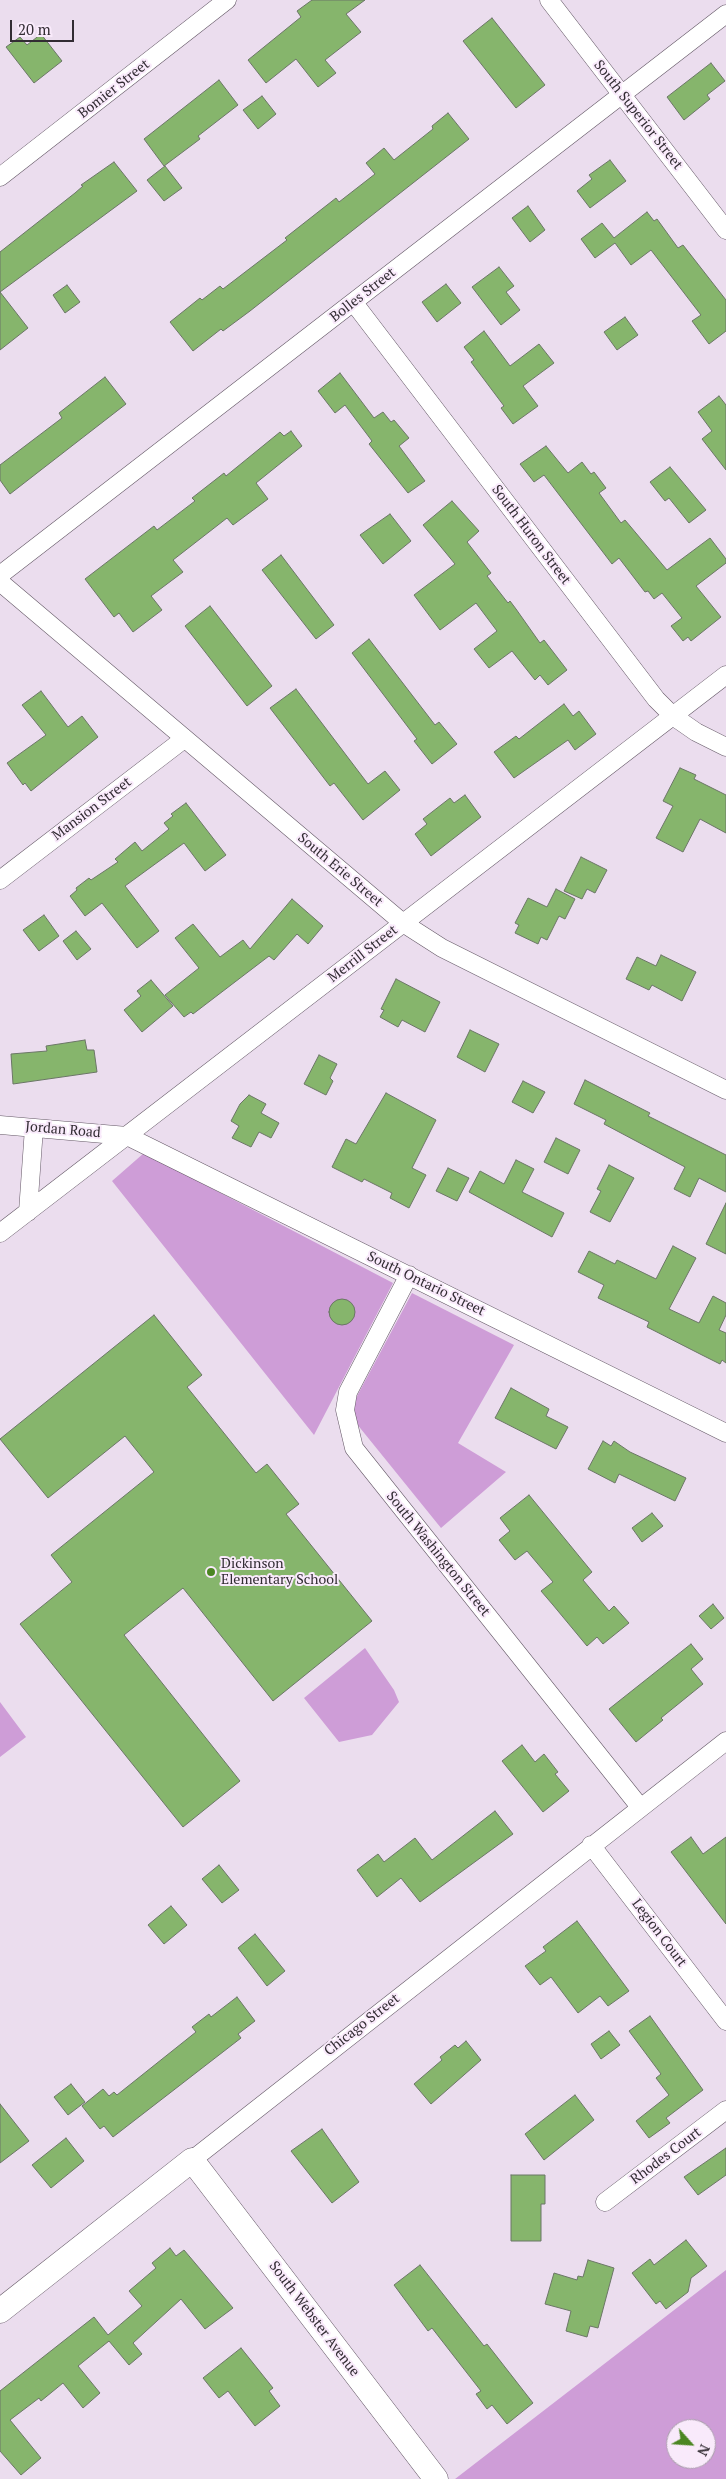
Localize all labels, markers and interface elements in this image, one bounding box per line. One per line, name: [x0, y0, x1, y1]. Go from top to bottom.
scale bar: [12, 10, 76, 42]
text: 20 m: [18, 19, 51, 39]
street label: Bomier Street: [75, 56, 153, 122]
street label: South Superior Street: [590, 57, 686, 173]
street label: Bolles Street: [327, 264, 399, 326]
street label: South Huron Street: [488, 482, 574, 588]
street label: Mansion Street: [49, 774, 135, 844]
street label: South Erie Street: [294, 830, 386, 910]
street label: Merrill Street: [325, 922, 401, 986]
street label: Jordan Road: [25, 1118, 101, 1142]
street label: South Ontario Street: [364, 1248, 488, 1320]
street label: South Washington Street: [383, 1488, 493, 1620]
place label: Dickinson Elementary School: [221, 1556, 338, 1588]
marker: Dickinson Elementary School: [205, 1566, 217, 1578]
street label: Legion Court: [628, 1896, 690, 1970]
street label: Chicago Street: [321, 1990, 403, 2060]
street label: Rhodes Court: [627, 2124, 705, 2188]
street label: South Webster Avenue: [265, 2258, 363, 2380]
north arrow: [666, 2419, 716, 2469]
text: N: [693, 2441, 715, 2459]

